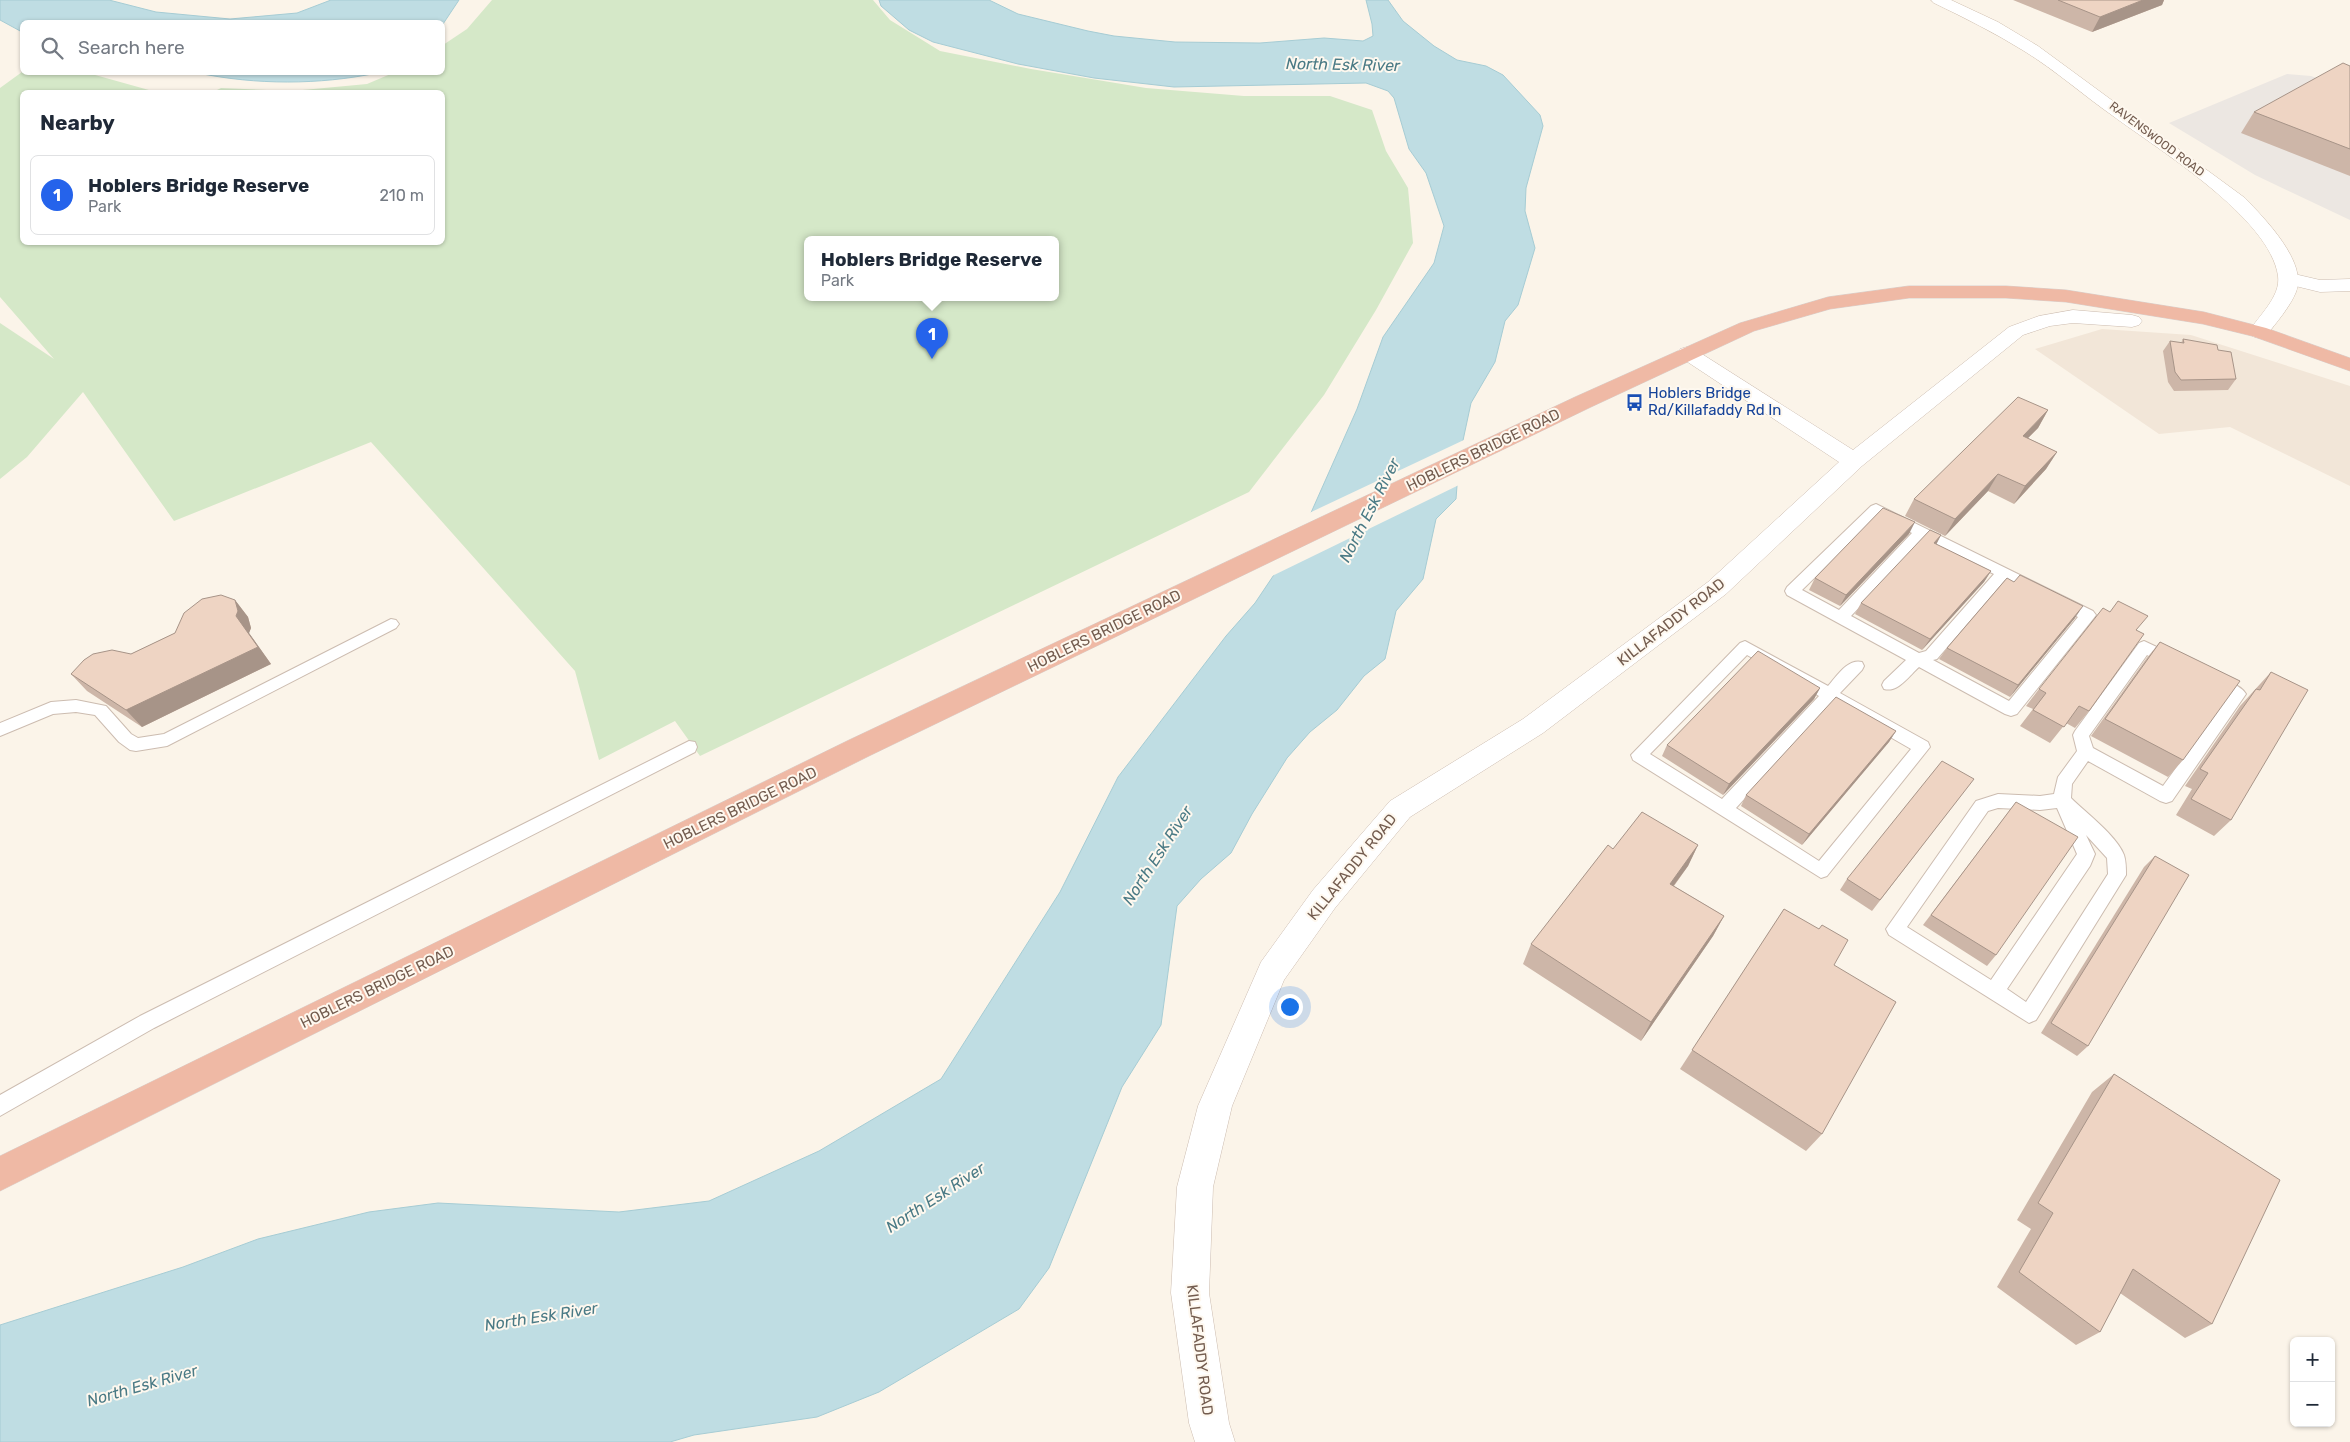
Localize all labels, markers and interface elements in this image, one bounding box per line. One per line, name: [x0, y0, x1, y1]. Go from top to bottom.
search box: [20, 20, 445, 75]
icon: search: [38, 34, 66, 62]
text: Search here: [78, 36, 185, 59]
water label: North Esk River: [1286, 54, 1401, 75]
street label: RAVENSWOOD ROAD: [2107, 99, 2207, 179]
text: Nearby: [40, 110, 115, 135]
text: Hoblers Bridge Reserve: [88, 174, 309, 197]
text: 1: [53, 186, 61, 205]
text: 210 m: [379, 186, 424, 205]
text: Park: [88, 197, 121, 216]
popup: [804, 236, 1059, 301]
text: Hoblers Bridge Reserve: [821, 248, 1042, 271]
text: Park: [821, 271, 854, 290]
pin: 1: [916, 318, 948, 359]
place label: Hoblers Bridge Rd/Killafaddy Rd In: [1648, 384, 1781, 419]
bus stop icon: Hoblers Bridge Rd/Killafaddy Rd In: [1624, 392, 1644, 412]
street label: HOBLERS BRIDGE ROAD: [1403, 405, 1563, 495]
water label: North Esk River: [1335, 454, 1404, 565]
street label: KILLAFADDY ROAD: [1614, 574, 1728, 670]
street label: HOBLERS BRIDGE ROAD: [1024, 586, 1184, 676]
street label: HOBLERS BRIDGE ROAD: [660, 763, 820, 853]
water label: North Esk River: [1118, 801, 1197, 908]
street label: KILLAFADDY ROAD: [1304, 810, 1400, 924]
street label: HOBLERS BRIDGE ROAD: [297, 942, 457, 1032]
your location: [1277, 994, 1303, 1020]
water label: North Esk River: [882, 1158, 989, 1236]
street label: KILLAFADDY ROAD: [1183, 1284, 1217, 1416]
water label: North Esk River: [483, 1298, 600, 1335]
map controls: [2290, 1337, 2335, 1427]
button: +: [2290, 1337, 2335, 1382]
water label: North Esk River: [85, 1360, 200, 1410]
button: −: [2290, 1382, 2335, 1427]

